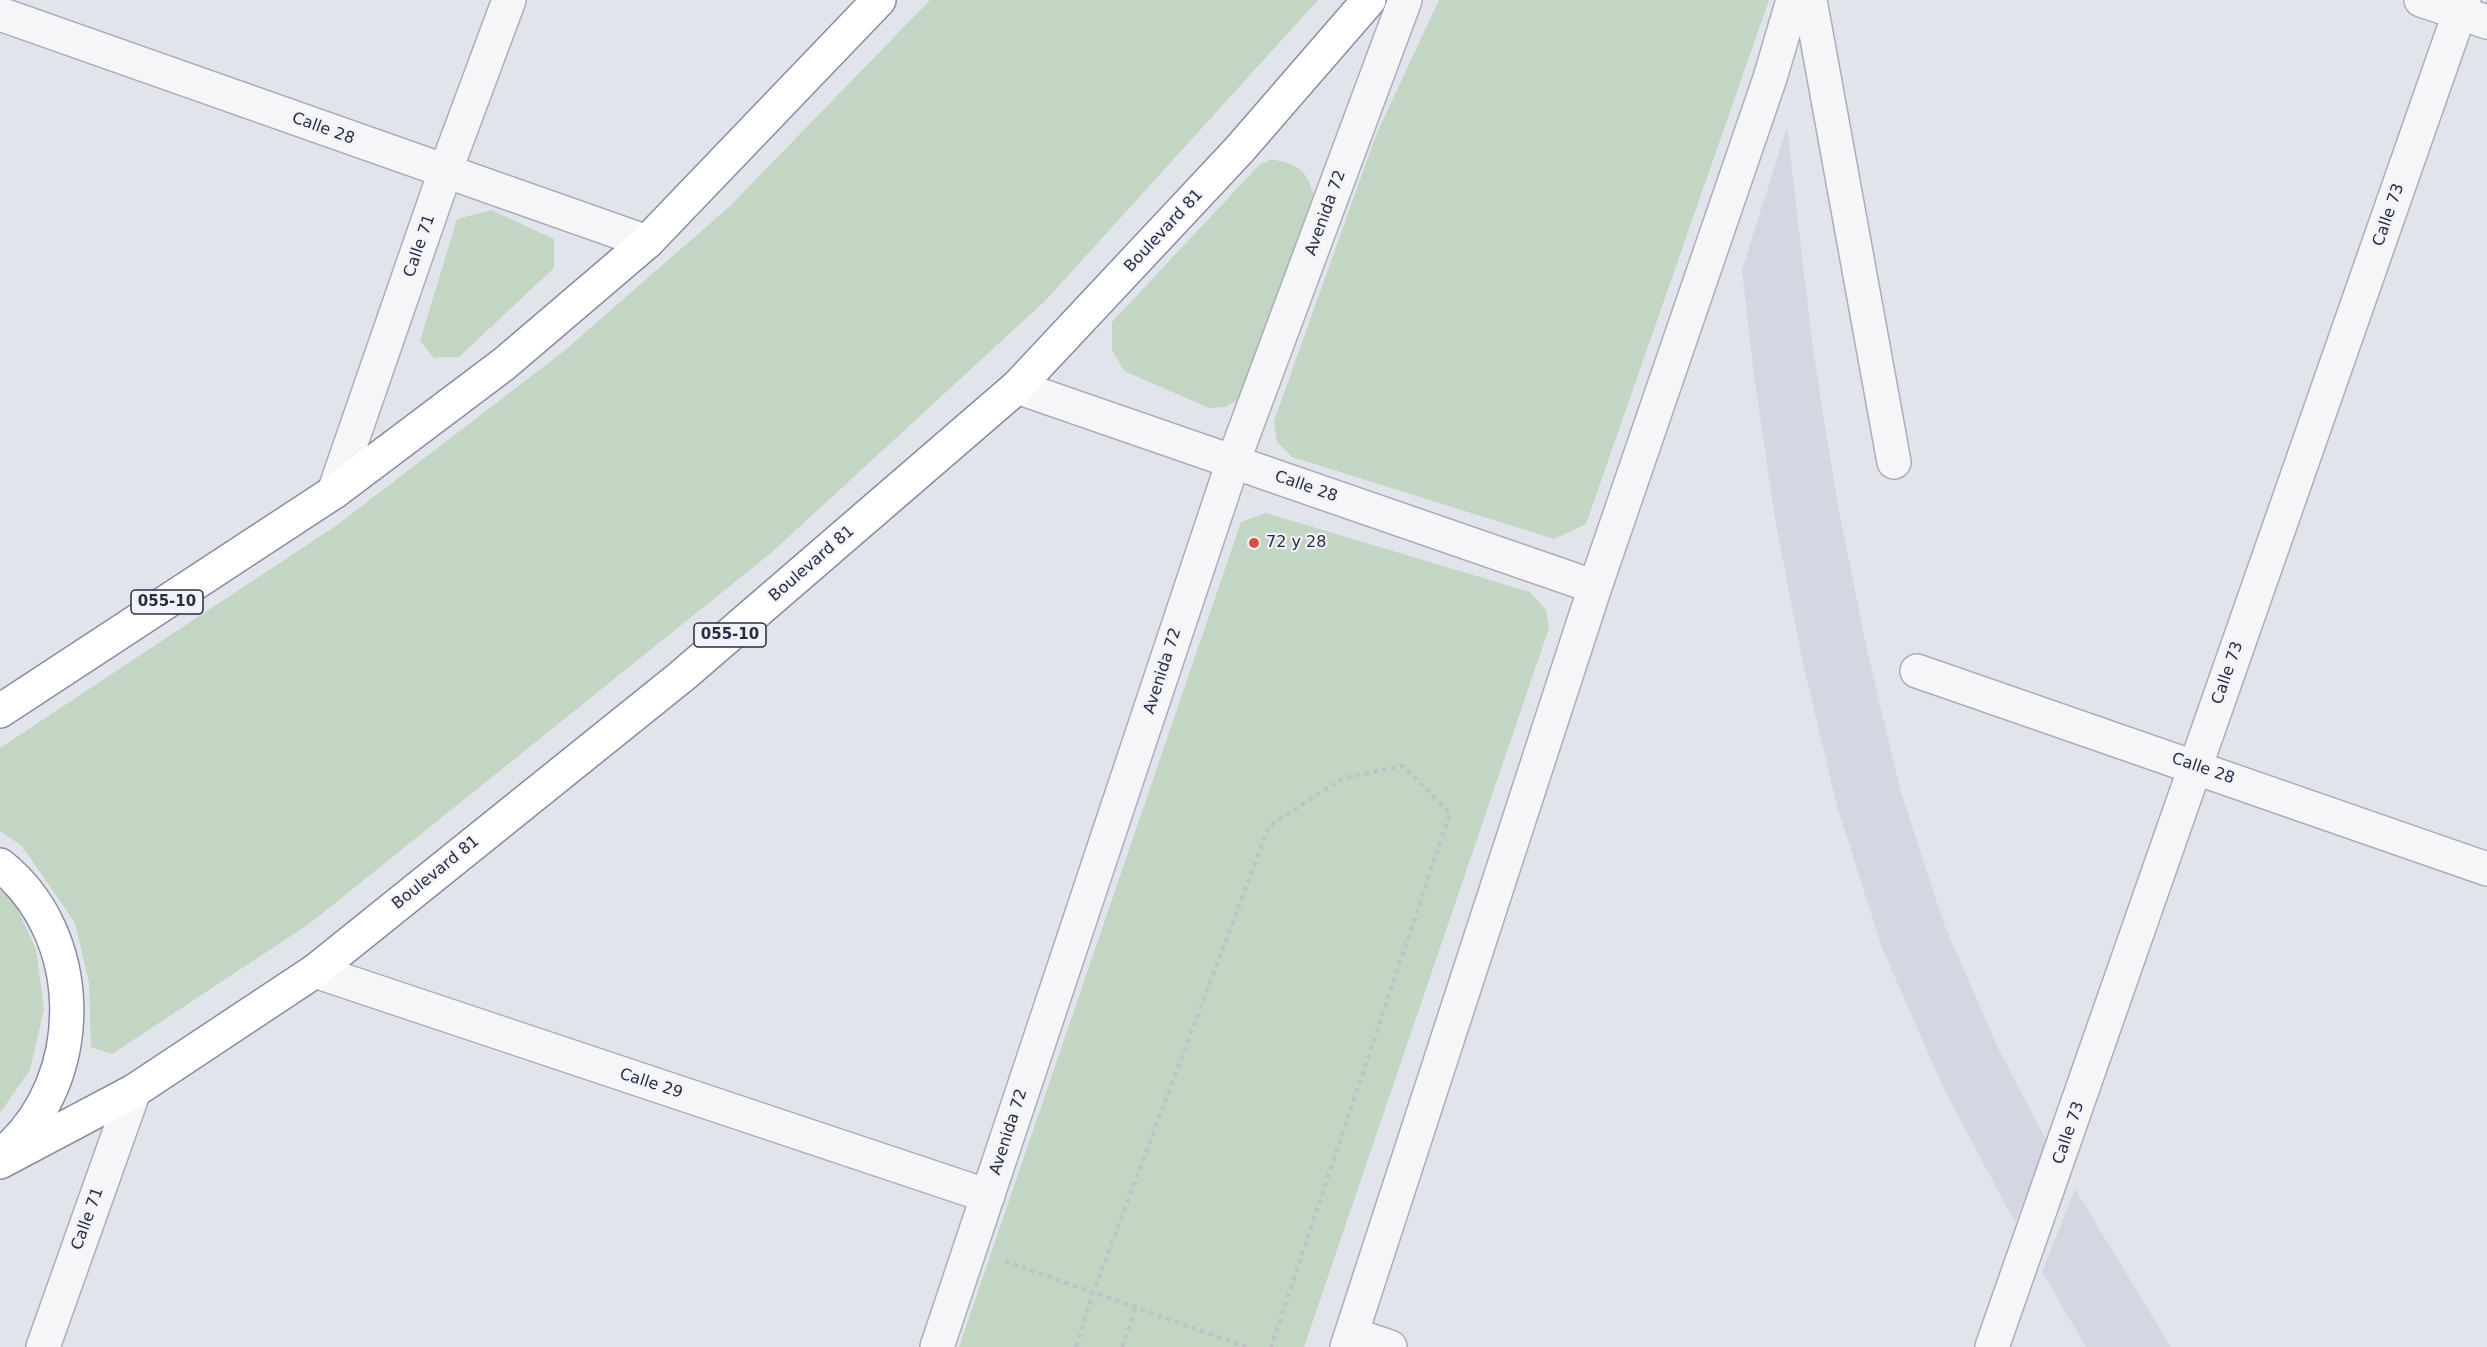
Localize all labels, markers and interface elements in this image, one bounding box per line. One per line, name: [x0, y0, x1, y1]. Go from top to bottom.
street label: Calle 28: [289, 109, 357, 149]
street label: Avenida 72: [1302, 168, 1350, 258]
street label: Calle 73: [2369, 181, 2409, 249]
street label: Boulevard 81: [1121, 186, 1207, 276]
street label: Calle 71: [400, 212, 440, 280]
street label: Calle 28: [1272, 467, 1340, 507]
street label: Boulevard 81: [766, 522, 858, 606]
place label: 72 y 28: [1266, 533, 1326, 553]
marker: 72 y 28: [1247, 536, 1261, 550]
road number: 055-10: [131, 590, 203, 614]
road number: 055-10: [694, 623, 766, 647]
street label: Avenida 72: [1140, 626, 1186, 716]
street label: Calle 73: [2208, 639, 2248, 707]
street label: Calle 28: [2169, 749, 2237, 789]
street label: Boulevard 81: [389, 832, 483, 914]
street label: Calle 29: [617, 1065, 685, 1103]
street label: Avenida 72: [986, 1087, 1032, 1177]
street label: Calle 73: [2049, 1099, 2089, 1167]
street label: Calle 71: [68, 1185, 108, 1253]

